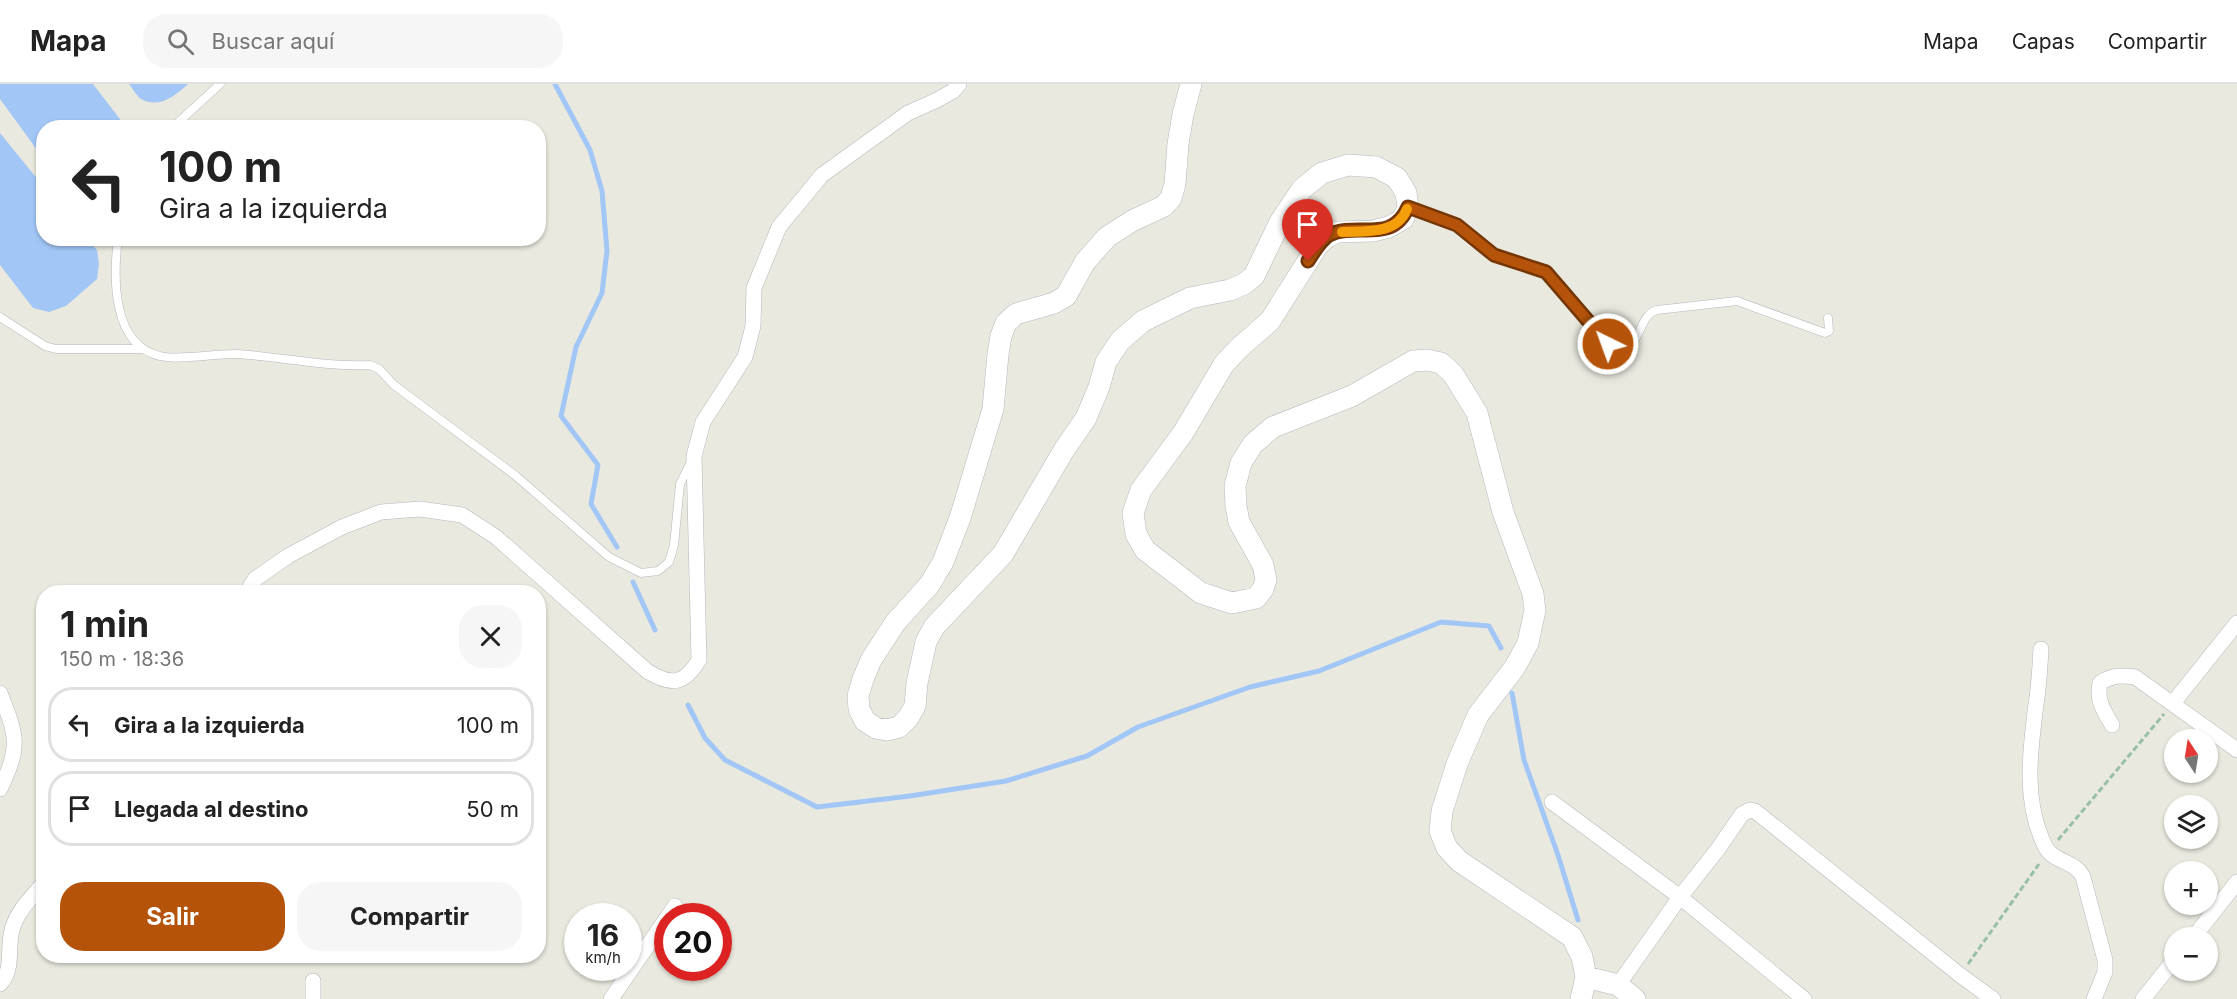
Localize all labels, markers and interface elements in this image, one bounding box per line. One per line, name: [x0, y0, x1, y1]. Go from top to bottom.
search box: [143, 14, 563, 68]
text: Mapa: [30, 24, 107, 58]
icon: search: [164, 25, 197, 58]
text: Buscar aquí: [212, 28, 334, 54]
text: Mapa: [1923, 29, 1979, 54]
text: Capas: [2012, 29, 2075, 54]
text: Compartir: [2108, 29, 2207, 54]
text: 100 m: [159, 141, 282, 192]
icon: left: [60, 144, 138, 222]
text: Gira a la izquierda: [159, 192, 388, 225]
pin: [1282, 199, 1333, 261]
icon: arrive: [1291, 208, 1324, 241]
position arrow: [1576, 312, 1640, 376]
text: 1 min: [60, 602, 149, 646]
button: close: [459, 605, 522, 668]
text: 150 m · 18:36: [60, 647, 184, 671]
icon: left: [63, 708, 96, 741]
text: Gira a la izquierda: [114, 712, 305, 738]
text: 100 m: [457, 712, 519, 738]
north arrow: [2164, 729, 2218, 783]
map controls: [2164, 729, 2218, 981]
icon: arrive: [63, 792, 96, 825]
button: layers: [2164, 795, 2218, 849]
text: Llegada al destino: [114, 796, 308, 822]
text: 50 m: [466, 796, 519, 822]
button: +: [2164, 861, 2218, 915]
button: Salir: [60, 882, 285, 951]
button: Compartir: [297, 882, 522, 951]
speed limit sign: 20: [654, 903, 732, 981]
text: 16: [587, 917, 619, 953]
button: −: [2164, 927, 2218, 981]
text: km/h: [585, 948, 621, 967]

